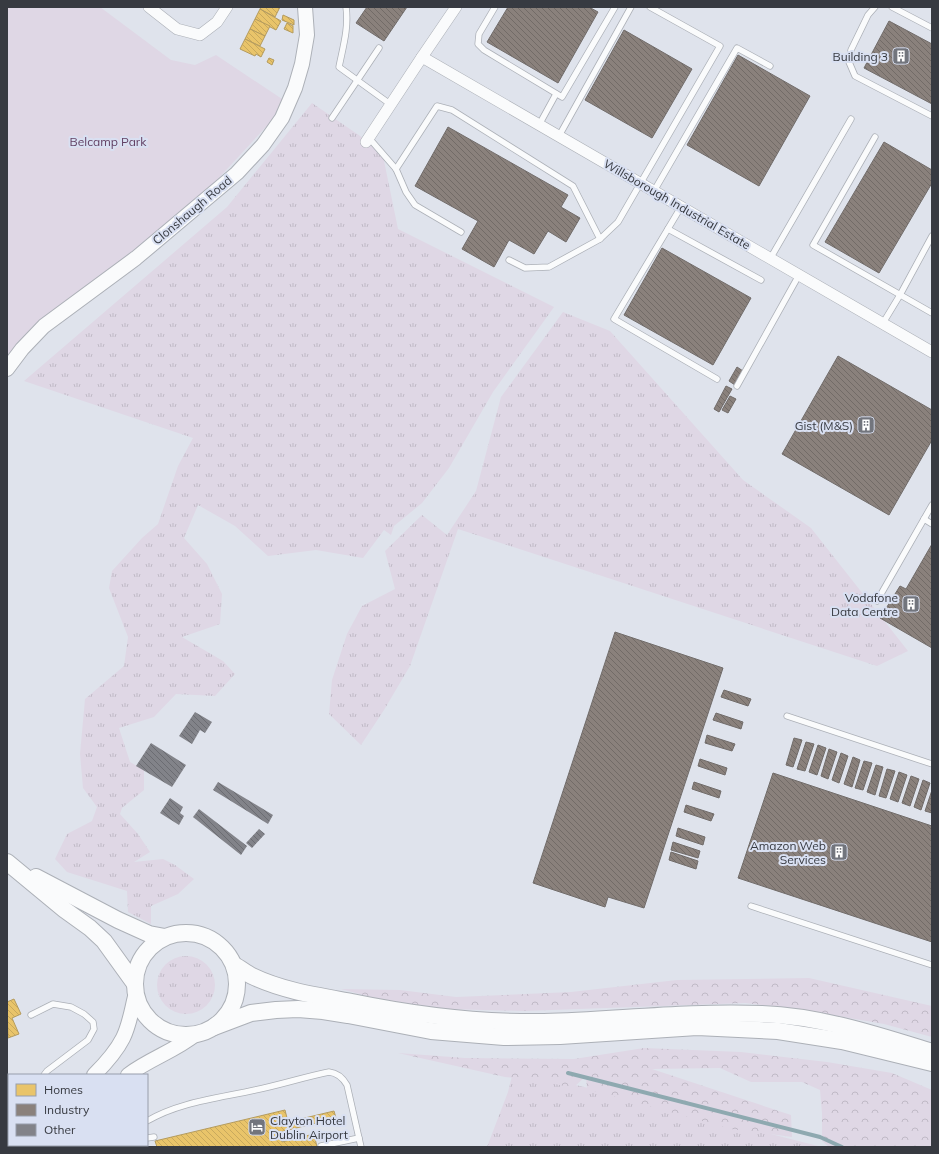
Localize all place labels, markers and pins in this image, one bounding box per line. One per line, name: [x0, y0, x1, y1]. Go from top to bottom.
building icon: Building 3: [891, 46, 911, 66]
place label: Building 3: [833, 49, 888, 64]
building icon: Gist (M&S): [856, 415, 876, 435]
place label: Gist (M&S): [795, 418, 853, 433]
place label: Vodafone Data Centre: [831, 590, 898, 619]
building icon: Vodafone Data Centre: [901, 594, 921, 614]
place label: Amazon Web Services: [750, 838, 826, 867]
building icon: Amazon Web Services: [829, 842, 849, 862]
place label: Clayton Hotel Dublin Airport: [270, 1113, 348, 1142]
hotel icon: Clayton Hotel Dublin Airport: [247, 1117, 267, 1137]

